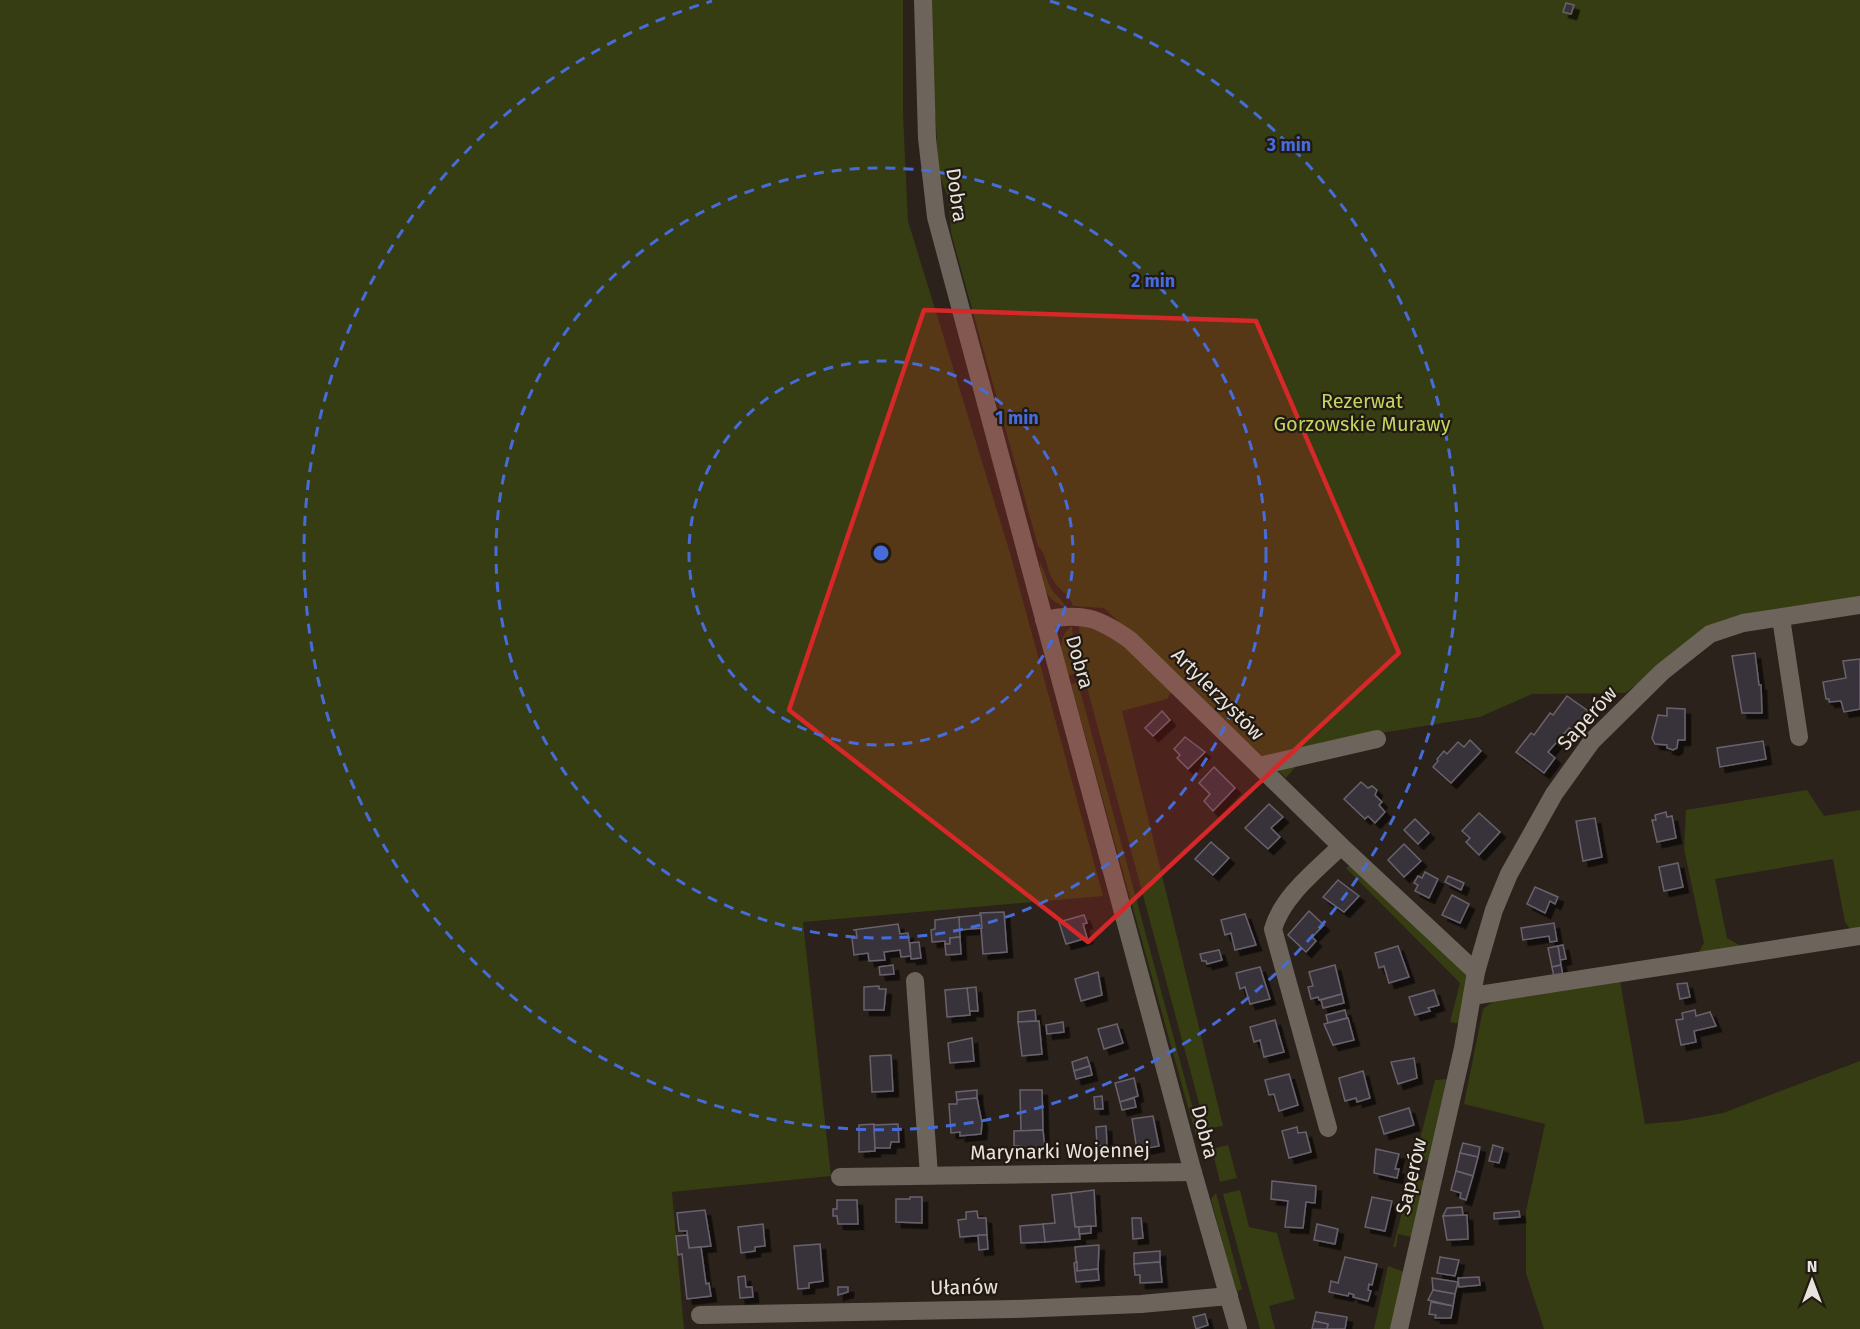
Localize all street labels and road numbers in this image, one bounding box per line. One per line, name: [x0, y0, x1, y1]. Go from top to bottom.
street label: Dobra: [941, 166, 973, 224]
street label: Dobra: [1061, 633, 1099, 691]
street label: Artylerzystów: [1167, 643, 1269, 745]
street label: Saperów: [1552, 681, 1622, 755]
street label: Dobra: [1186, 1103, 1224, 1161]
street label: Saperów: [1391, 1135, 1431, 1217]
street label: Marynarki Wojennej: [970, 1137, 1150, 1165]
street label: Ułanów: [930, 1274, 998, 1300]

